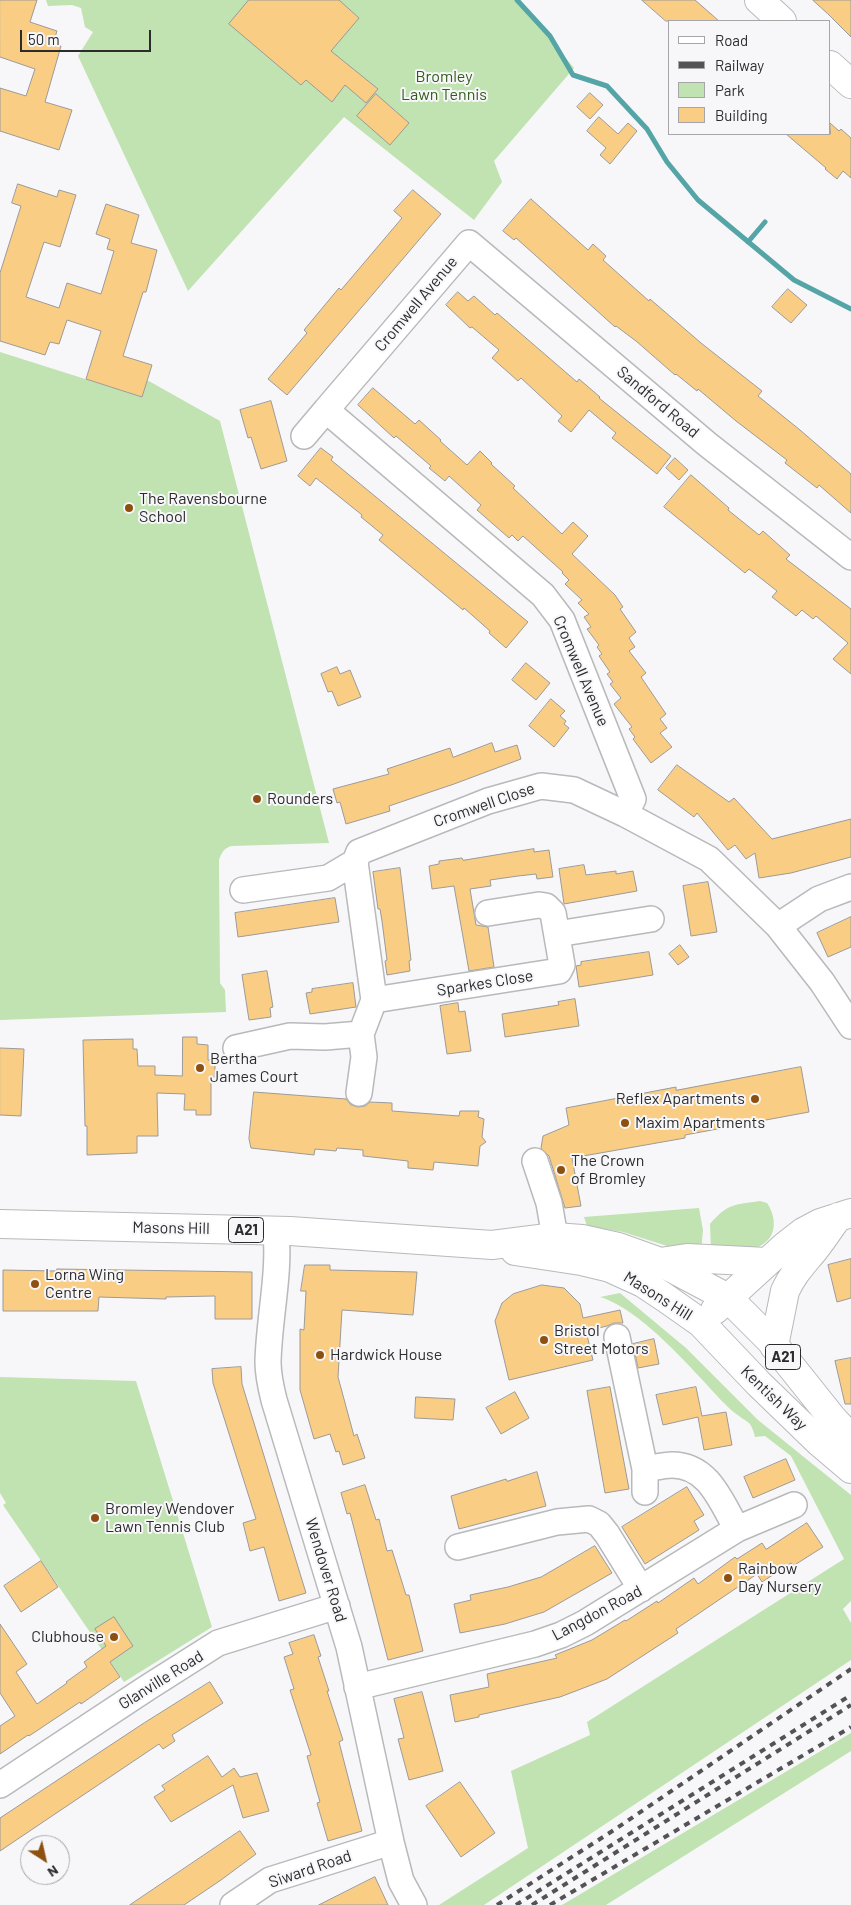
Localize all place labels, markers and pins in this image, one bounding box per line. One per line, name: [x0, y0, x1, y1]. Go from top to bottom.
place label: The Ravensbourne School: [139, 489, 267, 527]
marker: The Ravensbourne School: [123, 502, 135, 514]
place label: Rounders: [267, 789, 333, 809]
marker: Rounders: [251, 793, 263, 805]
place label: Bertha James Court: [210, 1049, 299, 1087]
marker: Bertha James Court: [194, 1062, 206, 1074]
place label: Reflex Apartments: [616, 1089, 745, 1109]
marker: Reflex Apartments: [749, 1093, 761, 1105]
place label: Maxim Apartments: [635, 1113, 765, 1133]
marker: Maxim Apartments: [619, 1117, 631, 1129]
place label: The Crown of Bromley: [571, 1151, 646, 1189]
marker: The Crown of Bromley: [555, 1164, 567, 1176]
place label: Lorna Wing Centre: [45, 1265, 124, 1303]
marker: Lorna Wing Centre: [29, 1278, 41, 1290]
place label: Bristol Street Motors: [554, 1321, 649, 1359]
marker: Bristol Street Motors: [538, 1334, 550, 1346]
place label: Hardwick House: [330, 1345, 442, 1365]
marker: Hardwick House: [314, 1349, 326, 1361]
place label: Bromley Wendover Lawn Tennis Club: [105, 1499, 234, 1537]
marker: Bromley Wendover Lawn Tennis Club: [89, 1512, 101, 1524]
place label: Rainbow Day Nursery: [738, 1559, 821, 1597]
marker: Rainbow Day Nursery: [722, 1572, 734, 1584]
place label: Clubhouse: [31, 1627, 104, 1647]
marker: Clubhouse: [108, 1631, 120, 1643]

